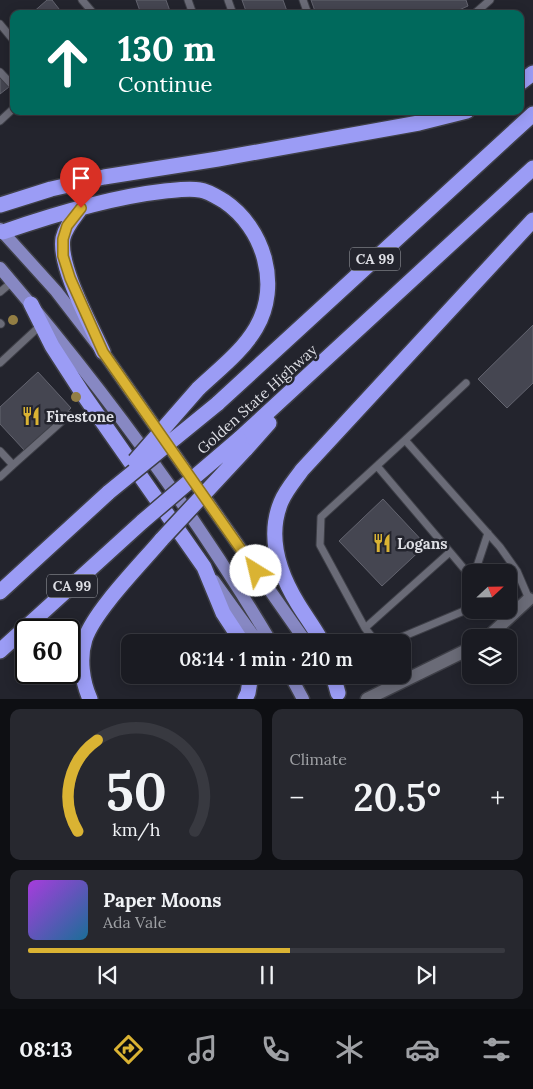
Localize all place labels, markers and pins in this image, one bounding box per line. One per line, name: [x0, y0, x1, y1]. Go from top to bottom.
pin: [60, 157, 102, 208]
restaurant icon: Firestone: [20, 405, 42, 427]
place label: Firestone: [46, 407, 114, 426]
restaurant icon: Logans: [371, 532, 393, 554]
place label: Logans: [397, 534, 448, 553]

